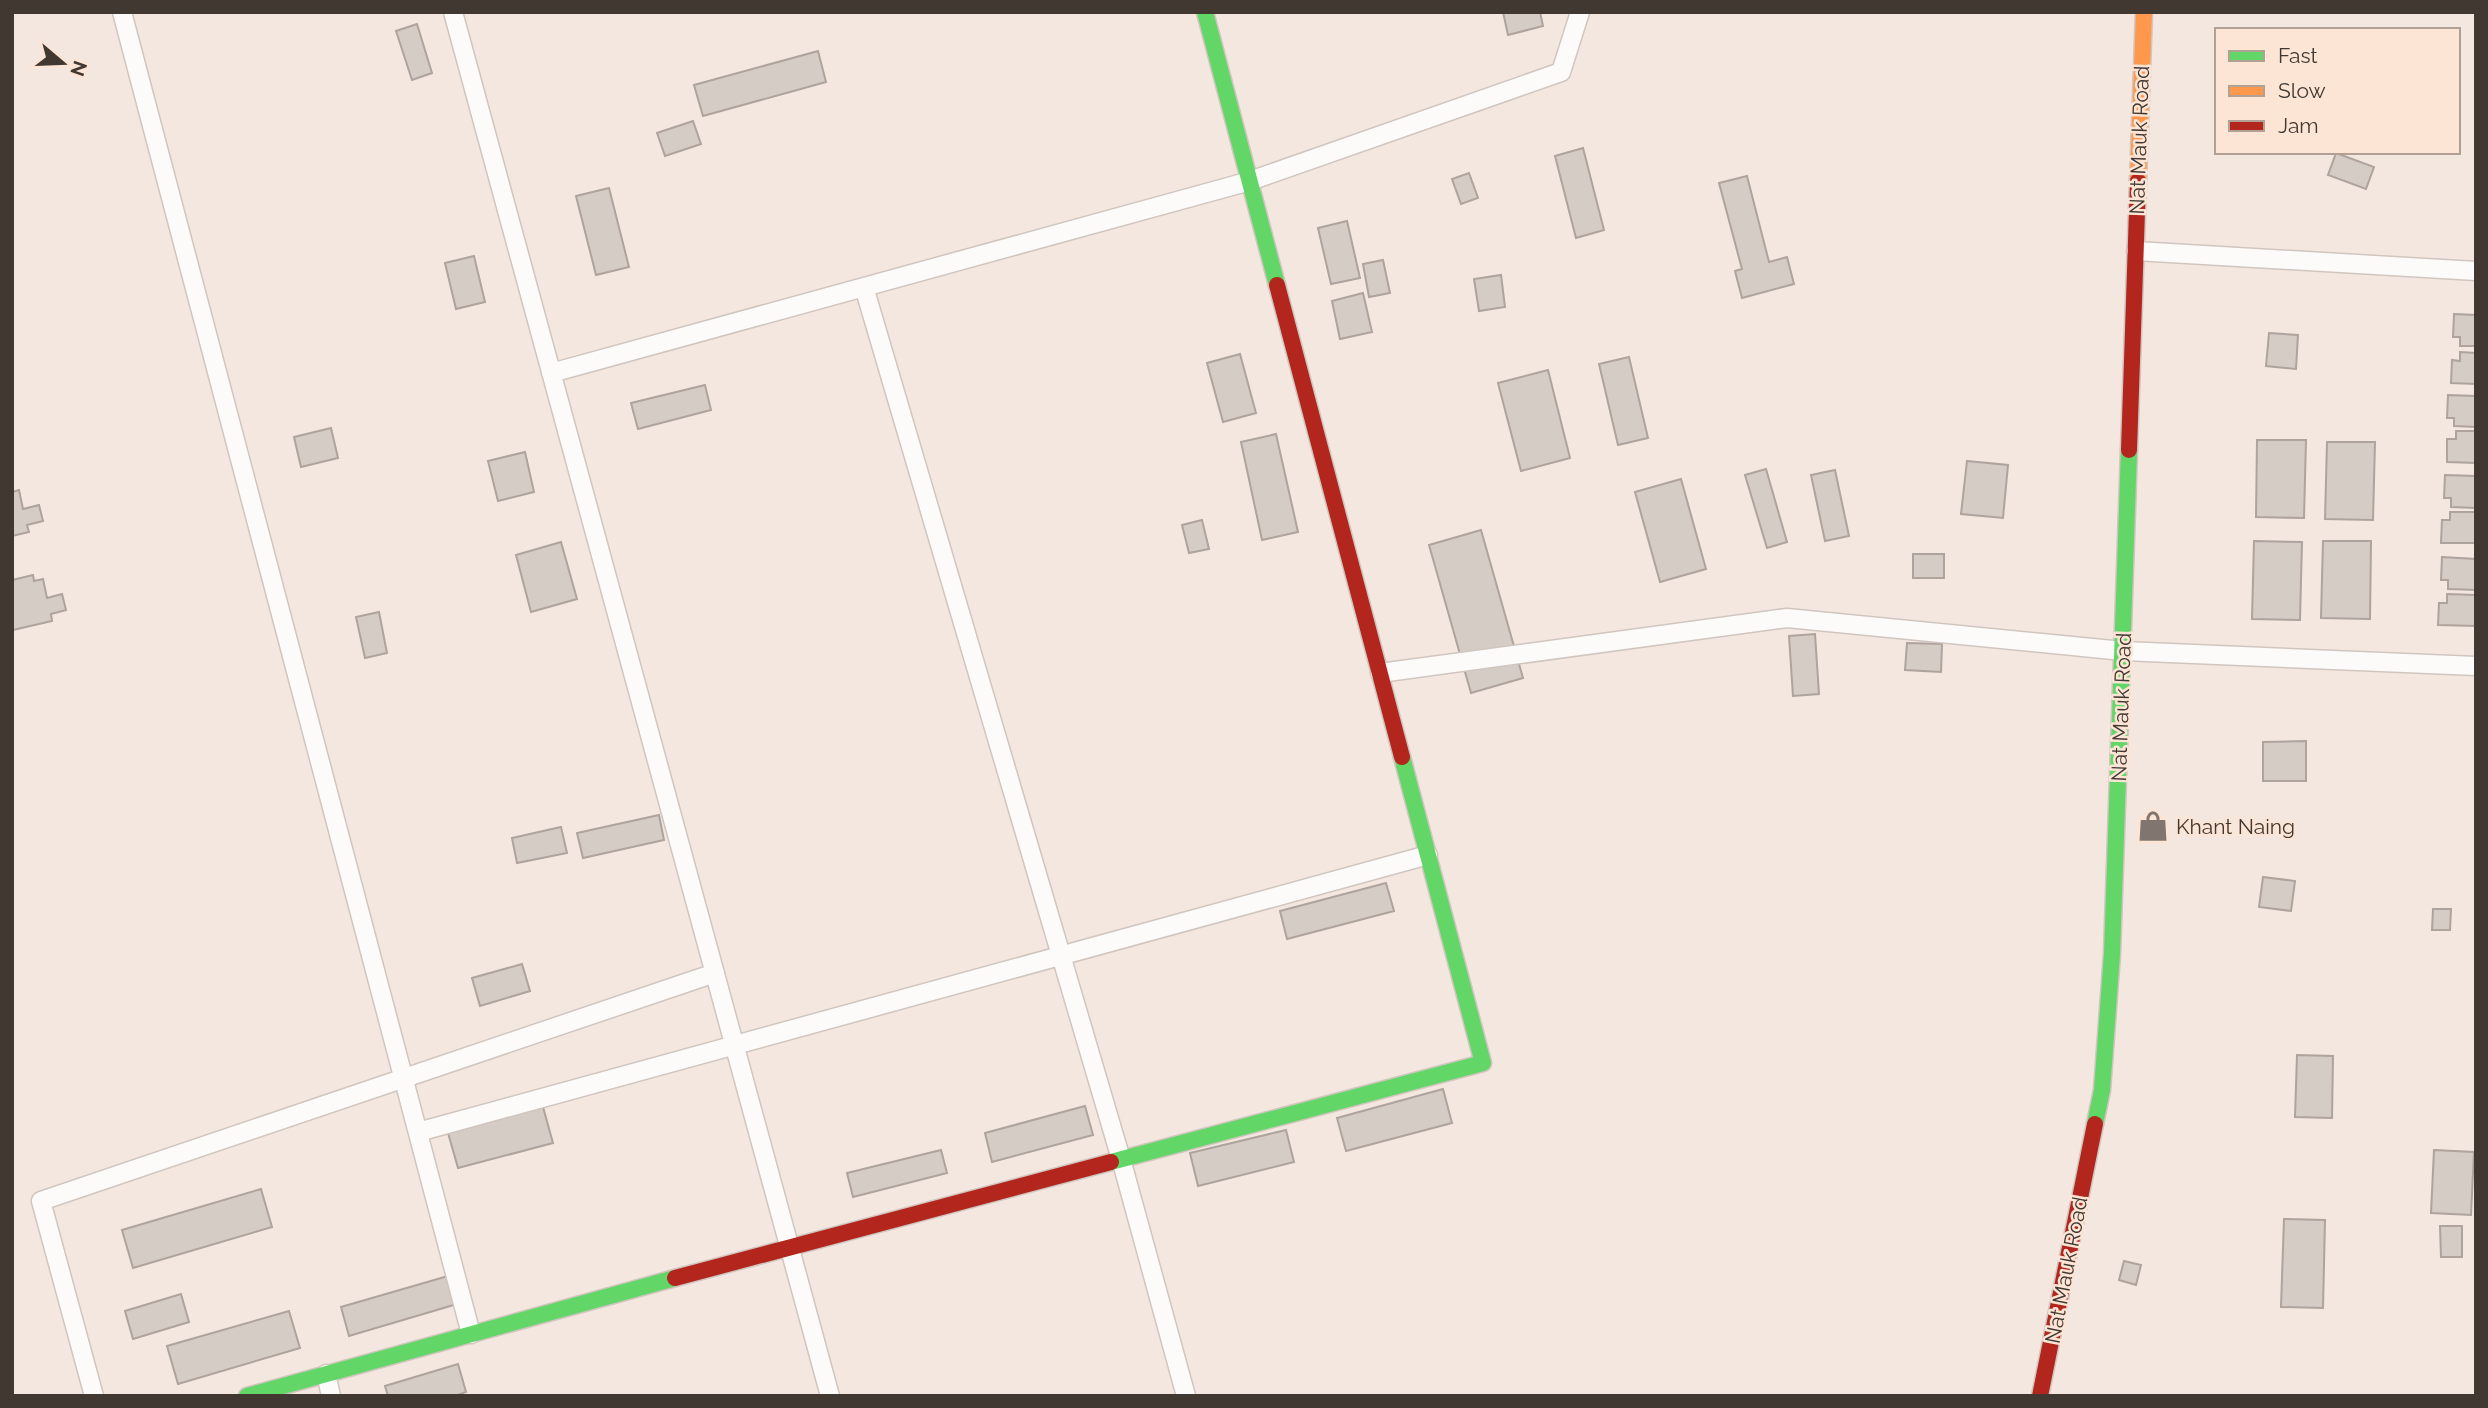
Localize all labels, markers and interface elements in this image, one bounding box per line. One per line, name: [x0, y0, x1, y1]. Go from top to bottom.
north arrow: [28, 28, 98, 98]
legend: [2215, 28, 2460, 154]
text: Fast: [2278, 43, 2318, 68]
text: N: [66, 58, 92, 79]
street label: Nat Mauk Road: [2124, 65, 2154, 215]
text: Slow: [2278, 78, 2326, 103]
text: Jam: [2278, 113, 2319, 138]
street label: Nat Mauk Road: [2106, 632, 2136, 782]
shop icon: Khant Naing: [2136, 809, 2170, 843]
place label: Khant Naing: [2176, 814, 2295, 839]
street label: Nat Mauk Road: [2040, 1195, 2092, 1345]

